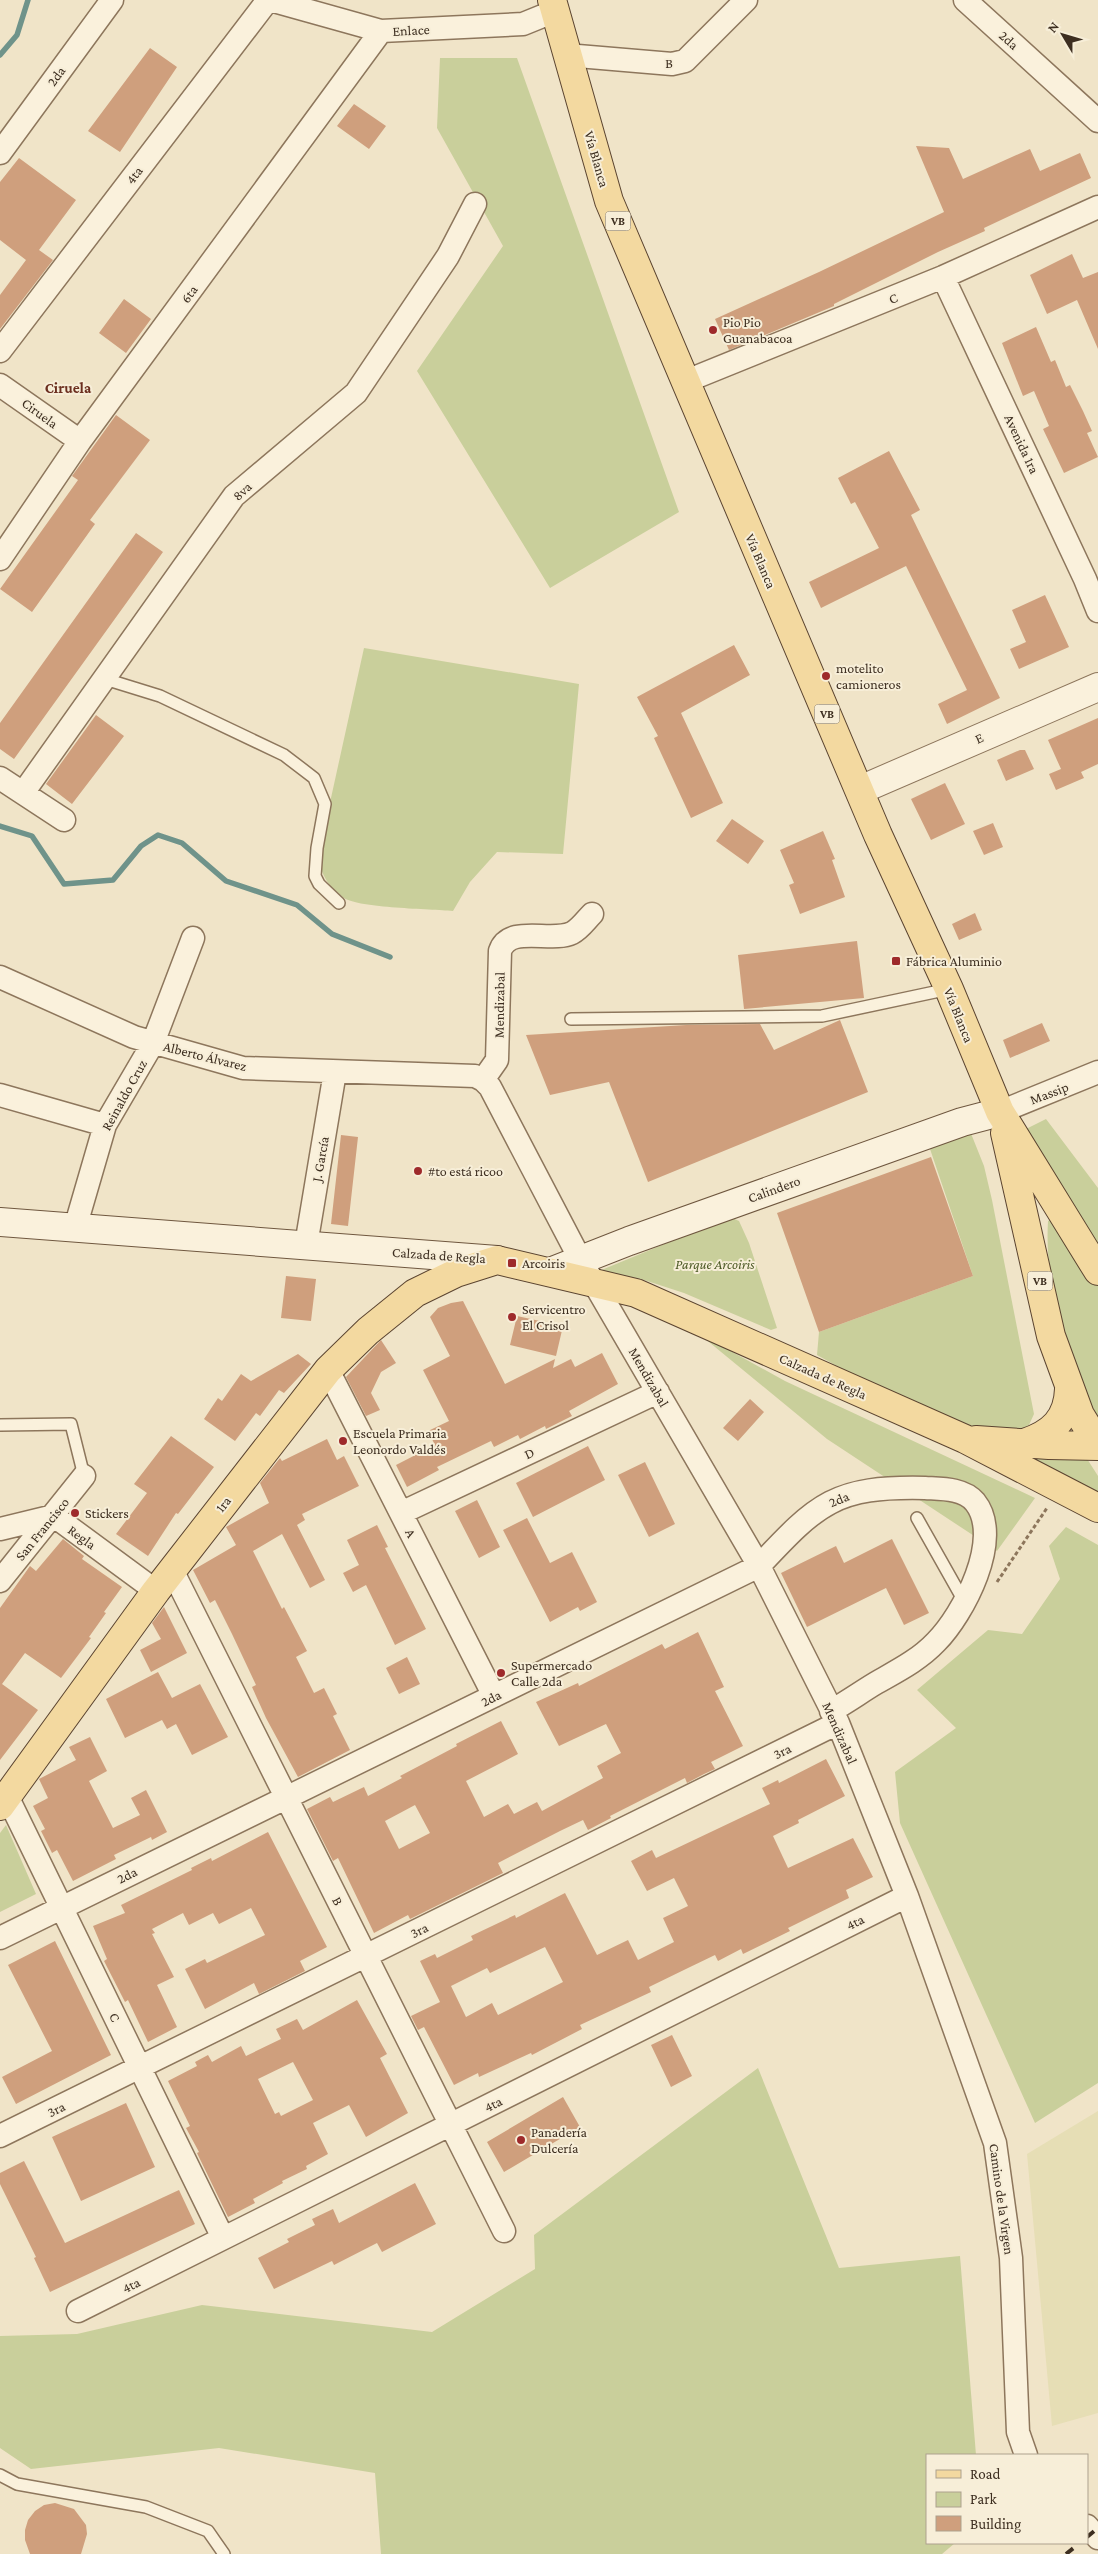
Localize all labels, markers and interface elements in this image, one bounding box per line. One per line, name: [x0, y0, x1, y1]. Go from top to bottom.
north arrow: [1038, 10, 1088, 60]
text: N: [1044, 18, 1062, 36]
street label: Enlace: [392, 21, 430, 39]
street label: 2da: [996, 27, 1022, 53]
street label: B: [665, 55, 673, 71]
street label: 2da: [43, 63, 69, 89]
street label: Vía Blanca: [581, 129, 613, 190]
street label: 4ta: [122, 163, 146, 187]
road number: VB: [606, 212, 630, 230]
street label: 6ta: [177, 282, 201, 306]
street label: C: [886, 289, 900, 307]
place label: Pio Pio Guanabacoa: [723, 314, 793, 346]
marker: Pio Pio Guanabacoa: [707, 324, 719, 336]
district label: Ciruela: [45, 380, 92, 396]
street label: Ciruela: [19, 395, 62, 432]
street label: Avenida 1ra: [1001, 412, 1043, 477]
street label: 8va: [229, 478, 255, 504]
street label: Vía Blanca: [742, 531, 780, 591]
place label: motelito camioneros: [836, 660, 901, 692]
marker: motelito camioneros: [820, 670, 832, 682]
road number: VB: [814, 704, 840, 724]
street label: E: [972, 729, 986, 747]
place label: Fábrica Aluminio: [906, 953, 1002, 969]
marker: Fábrica Aluminio: [890, 955, 902, 967]
street label: Mendizabal: [490, 972, 508, 1038]
street label: Vía Blanca: [941, 985, 978, 1045]
street label: Alberto Álvarez: [162, 1038, 248, 1074]
street label: Reinaldo Cruz: [98, 1057, 150, 1133]
street label: Massip: [1027, 1078, 1071, 1108]
street label: J. García: [308, 1135, 332, 1185]
place label: #to está ricoo: [428, 1163, 503, 1179]
marker: #to está ricoo: [412, 1165, 424, 1177]
street label: Calindero: [746, 1172, 802, 1206]
street label: Calzada de Regla: [392, 1244, 487, 1266]
place label: Arcoiris: [522, 1255, 565, 1271]
park label: Parque Arcoiris: [675, 1256, 755, 1272]
marker: Arcoiris: [506, 1257, 518, 1269]
road number: VB: [1028, 1272, 1052, 1290]
place label: Servicentro El Crisol: [522, 1301, 586, 1333]
marker: Servicentro El Crisol: [506, 1311, 518, 1323]
street label: Mendizabal: [626, 1344, 673, 1410]
street label: Calzada de Regla: [777, 1350, 870, 1403]
place label: Escuela Primaria Leonordo Valdés: [353, 1425, 447, 1457]
marker: Escuela Primaria Leonordo Valdés: [337, 1435, 349, 1447]
street label: D: [521, 1444, 537, 1462]
street label: 2da: [826, 1488, 852, 1510]
street label: 1ra: [212, 1492, 234, 1515]
street label: San Francisco: [12, 1494, 72, 1564]
place label: Stickers: [85, 1505, 129, 1521]
marker: Stickers: [69, 1507, 81, 1519]
street label: Regla: [65, 1522, 100, 1553]
street label: A: [402, 1526, 420, 1540]
place label: Supermercado Calle 2da: [511, 1657, 592, 1689]
marker: Supermercado Calle 2da: [495, 1667, 507, 1679]
street label: 2da: [478, 1686, 504, 1710]
street label: Mendizabal: [819, 1700, 861, 1767]
street label: 3ra: [770, 1740, 794, 1762]
street label: 2da: [114, 1863, 140, 1887]
street label: B: [329, 1894, 347, 1908]
street label: 4ta: [843, 1911, 867, 1933]
street label: 3ra: [407, 1919, 431, 1941]
street label: C: [106, 2010, 124, 2024]
street label: 4ta: [481, 2093, 505, 2115]
street label: 3ra: [44, 2098, 68, 2120]
place label: Panadería Dulcería: [531, 2124, 587, 2156]
marker: Panadería Dulcería: [515, 2134, 527, 2146]
street label: Camino de la Virgen: [986, 2142, 1018, 2256]
street label: 4ta: [119, 2274, 143, 2296]
legend: [926, 2454, 1088, 2544]
text: Road: [970, 2466, 1001, 2482]
text: Park: [970, 2491, 997, 2507]
text: Building: [970, 2516, 1021, 2533]

